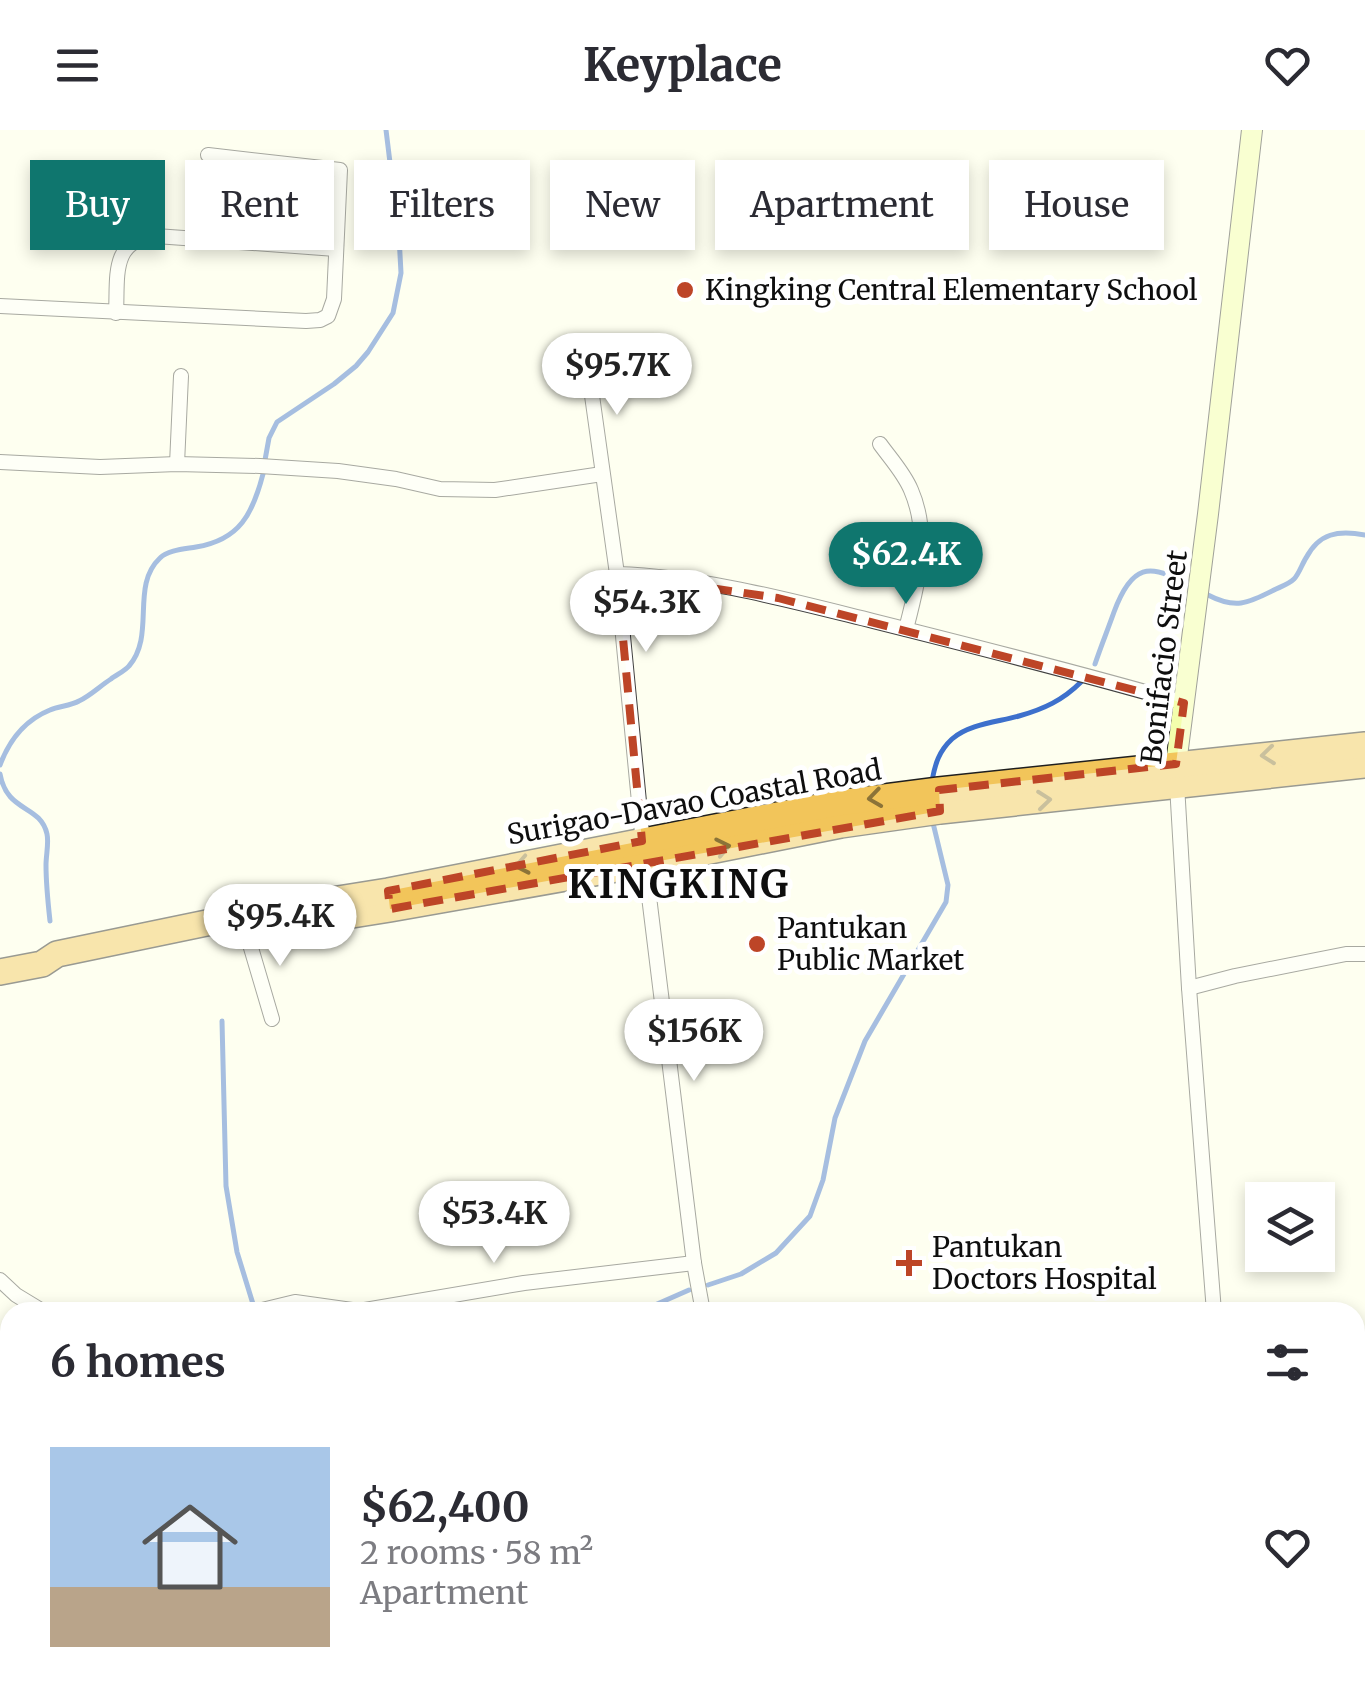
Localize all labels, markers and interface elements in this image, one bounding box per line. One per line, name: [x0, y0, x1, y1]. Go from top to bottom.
text: Keyplace: [583, 37, 782, 93]
icon: menu: [50, 38, 105, 93]
icon: heart: [1260, 38, 1315, 93]
chip: Buy: [30, 160, 165, 250]
chip: Rent: [185, 160, 334, 250]
chip: Filters: [354, 160, 530, 250]
chip: New: [550, 160, 695, 250]
chip: Apartment: [715, 160, 969, 250]
chip: House: [989, 160, 1164, 250]
place label: Kingking Central Elementary School: [705, 272, 1198, 308]
marker: Kingking Central Elementary School: [674, 279, 696, 301]
pin: $95.7K: [536, 333, 698, 418]
text: $95.7K: [564, 345, 670, 385]
pin: $62.4K: [825, 522, 987, 607]
text: $62.4K: [851, 534, 961, 574]
street label: Bonifacio Street: [1133, 548, 1195, 766]
pin: $54.3K: [565, 570, 727, 655]
text: $54.3K: [592, 582, 700, 622]
one-way arrow: [1260, 743, 1276, 765]
street label: Surigao-Davao Coastal Road: [504, 751, 884, 853]
one-way arrow: [867, 787, 884, 808]
one-way arrow: [1036, 790, 1052, 811]
one-way arrow: [714, 838, 731, 859]
one-way arrow: [513, 853, 530, 874]
district label: KINGKING: [567, 861, 791, 908]
pin: $95.4K: [199, 884, 361, 969]
text: $95.4K: [226, 896, 334, 936]
place label: Pantukan Public Market: [777, 910, 964, 978]
marker: Pantukan Public Market: [746, 933, 768, 955]
pin: $156K: [624, 999, 764, 1084]
text: $156K: [646, 1011, 742, 1051]
pin: $53.4K: [413, 1181, 575, 1266]
map controls: [1245, 1182, 1335, 1272]
button: layers: [1245, 1182, 1335, 1272]
text: $53.4K: [441, 1193, 547, 1233]
place label: Pantukan Doctors Hospital: [932, 1229, 1157, 1297]
marker: Pantukan Doctors Hospital: [896, 1250, 922, 1276]
icon: filters: [1260, 1335, 1315, 1390]
text: 6 homes: [50, 1336, 226, 1388]
text: $62,400: [360, 1481, 530, 1533]
icon: home: [130, 1487, 250, 1607]
icon: heart: [1260, 1520, 1315, 1575]
text: 2 rooms · 58 m²: [360, 1533, 593, 1573]
text: Apartment: [360, 1573, 528, 1613]

